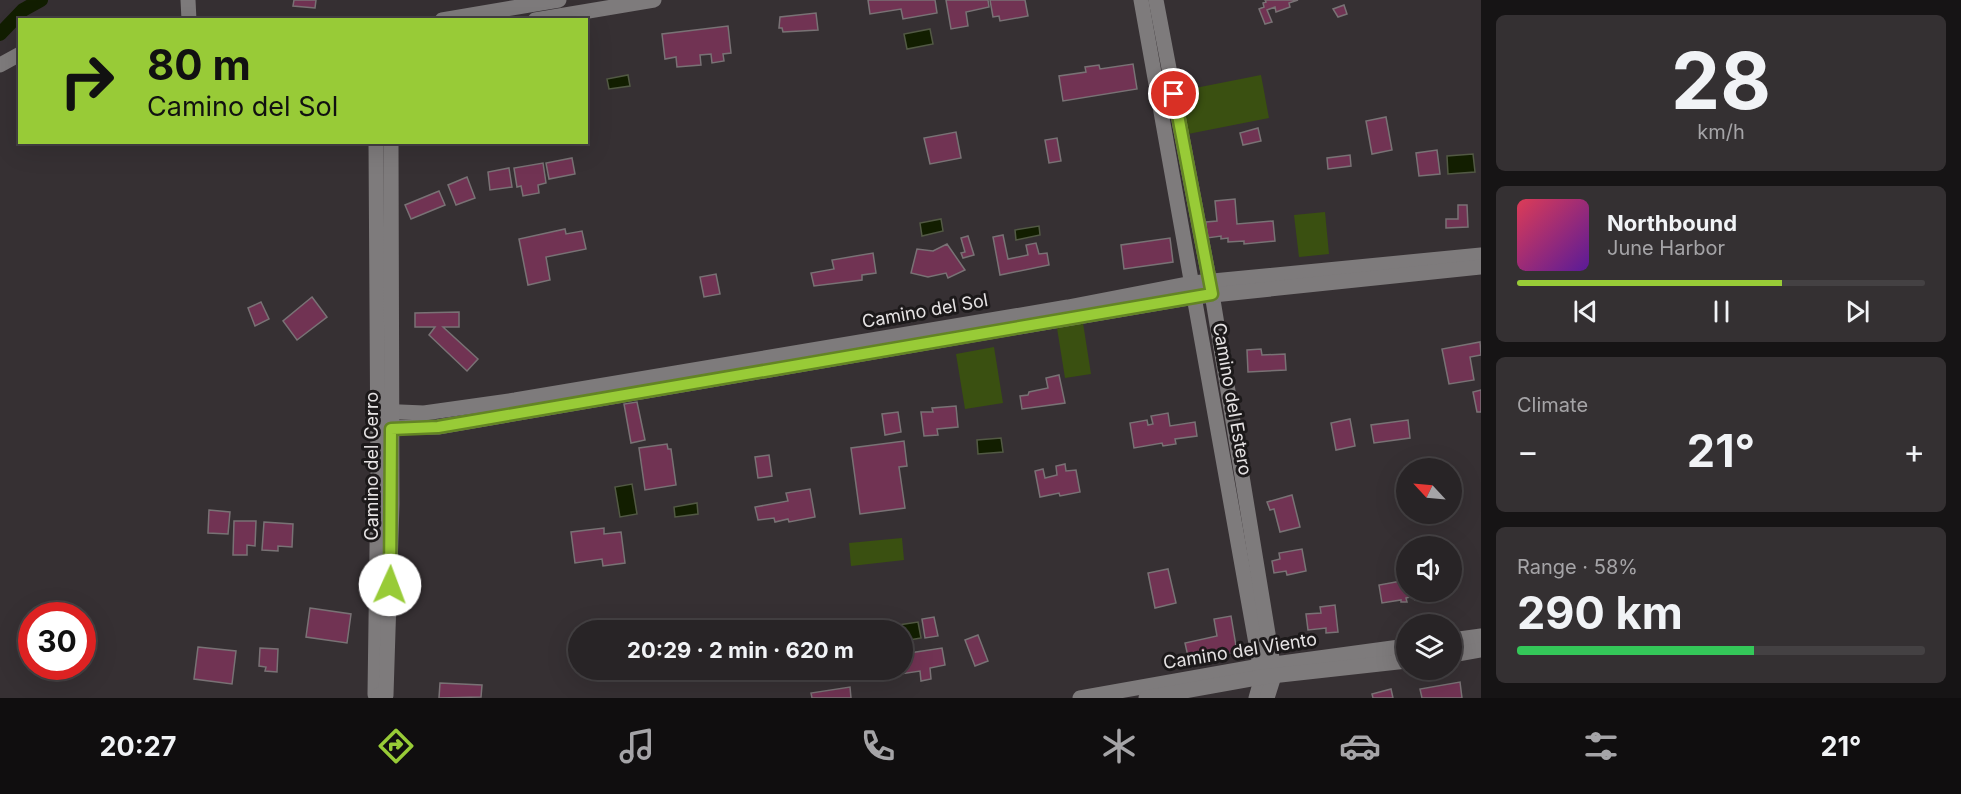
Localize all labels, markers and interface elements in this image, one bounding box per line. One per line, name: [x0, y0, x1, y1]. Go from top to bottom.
text: 28: [1671, 33, 1771, 128]
text: 80 m: [147, 39, 251, 90]
icon: right: [48, 42, 126, 120]
pin: [1148, 68, 1199, 119]
icon: arrive: [1157, 77, 1190, 110]
text: Camino del Sol: [147, 90, 338, 123]
text: km/h: [1697, 120, 1745, 144]
text: Northbound: [1607, 210, 1737, 236]
text: June Harbor: [1607, 236, 1725, 260]
street label: Camino del Sol: [860, 289, 990, 332]
icon: previous: [1569, 295, 1602, 328]
icon: pause: [1705, 295, 1738, 328]
icon: next: [1841, 295, 1874, 328]
street label: Camino del Estero: [1209, 321, 1256, 477]
street label: Camino del Cerro: [361, 392, 382, 540]
text: Climate: [1517, 393, 1588, 417]
text: 21°: [1687, 423, 1755, 478]
text: −: [1517, 431, 1539, 471]
text: +: [1903, 431, 1925, 471]
north arrow: [1396, 458, 1462, 524]
map controls: [1396, 458, 1462, 680]
button: sound: [1396, 536, 1462, 602]
position arrow: [358, 553, 422, 617]
text: Range · 58%: [1517, 555, 1638, 579]
text: 290 km: [1517, 585, 1683, 640]
speed limit sign: 30: [18, 602, 96, 680]
button: layers: [1396, 614, 1462, 680]
street label: Camino del Viento: [1162, 628, 1318, 673]
text: 20:29 · 2 min · 620 m: [627, 637, 854, 663]
icon: directions: [375, 725, 417, 767]
icon: music: [616, 725, 658, 767]
icon: phone: [857, 725, 899, 767]
icon: climate: [1098, 725, 1140, 767]
icon: car: [1339, 725, 1381, 767]
icon: filters: [1580, 725, 1622, 767]
text: 20:27: [99, 730, 176, 763]
text: 21°: [1820, 730, 1861, 763]

